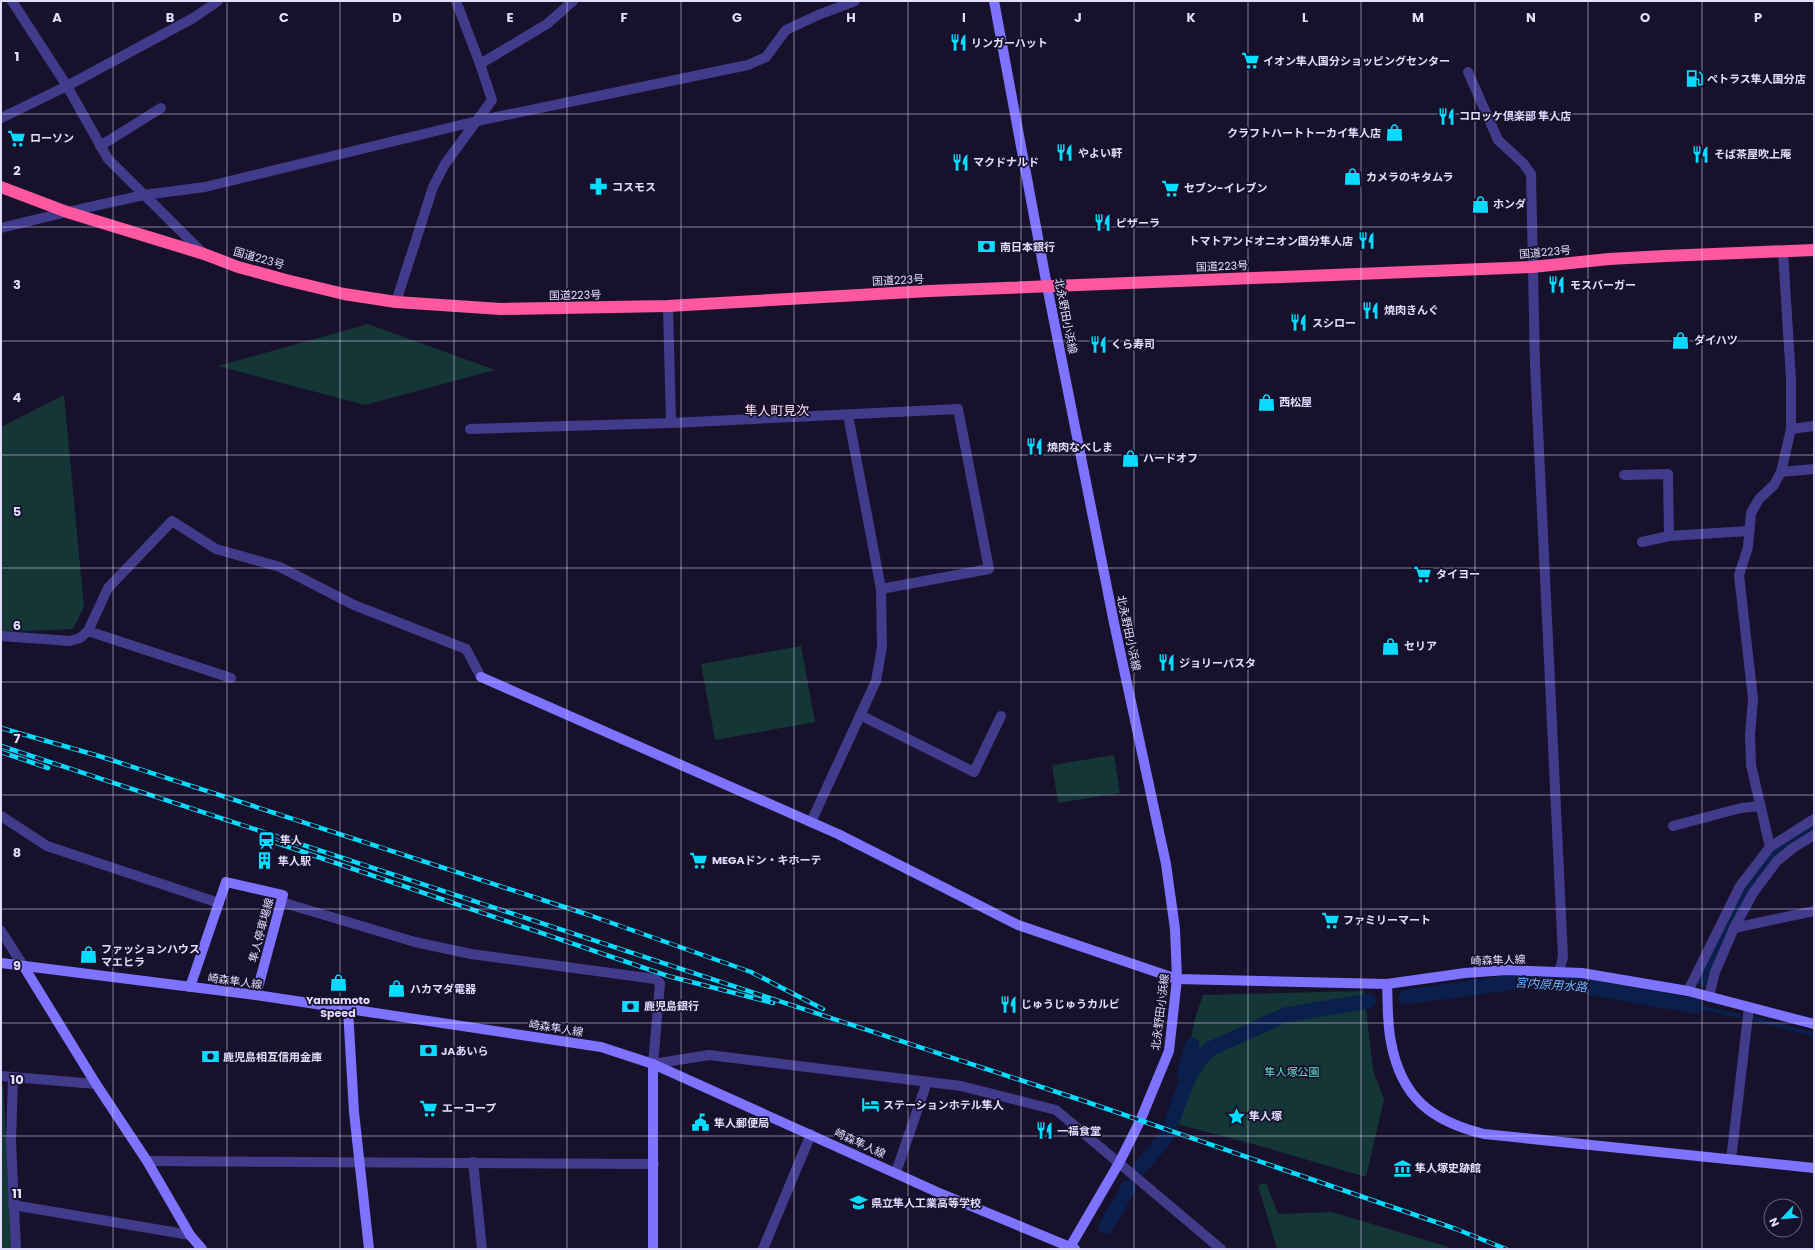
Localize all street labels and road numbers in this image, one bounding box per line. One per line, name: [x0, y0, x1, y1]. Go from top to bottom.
street label: 国道223号: [1518, 242, 1572, 262]
street label: 国道223号: [232, 243, 286, 273]
street label: 国道223号: [1196, 257, 1248, 275]
street label: 国道223号: [872, 271, 924, 289]
street label: 北永野田小浜線: [1051, 277, 1081, 355]
street label: 国道223号: [549, 287, 601, 303]
street label: 北永野田小浜線: [1113, 594, 1145, 672]
street label: 隼人停車場線: [245, 896, 277, 964]
street label: 崎森隼人線: [1470, 951, 1526, 969]
street label: 崎森隼人線: [207, 969, 263, 993]
street label: 北永野田小浜線: [1147, 973, 1173, 1051]
street label: 崎森隼人線: [528, 1016, 584, 1040]
street label: 崎森隼人線: [832, 1124, 888, 1162]

